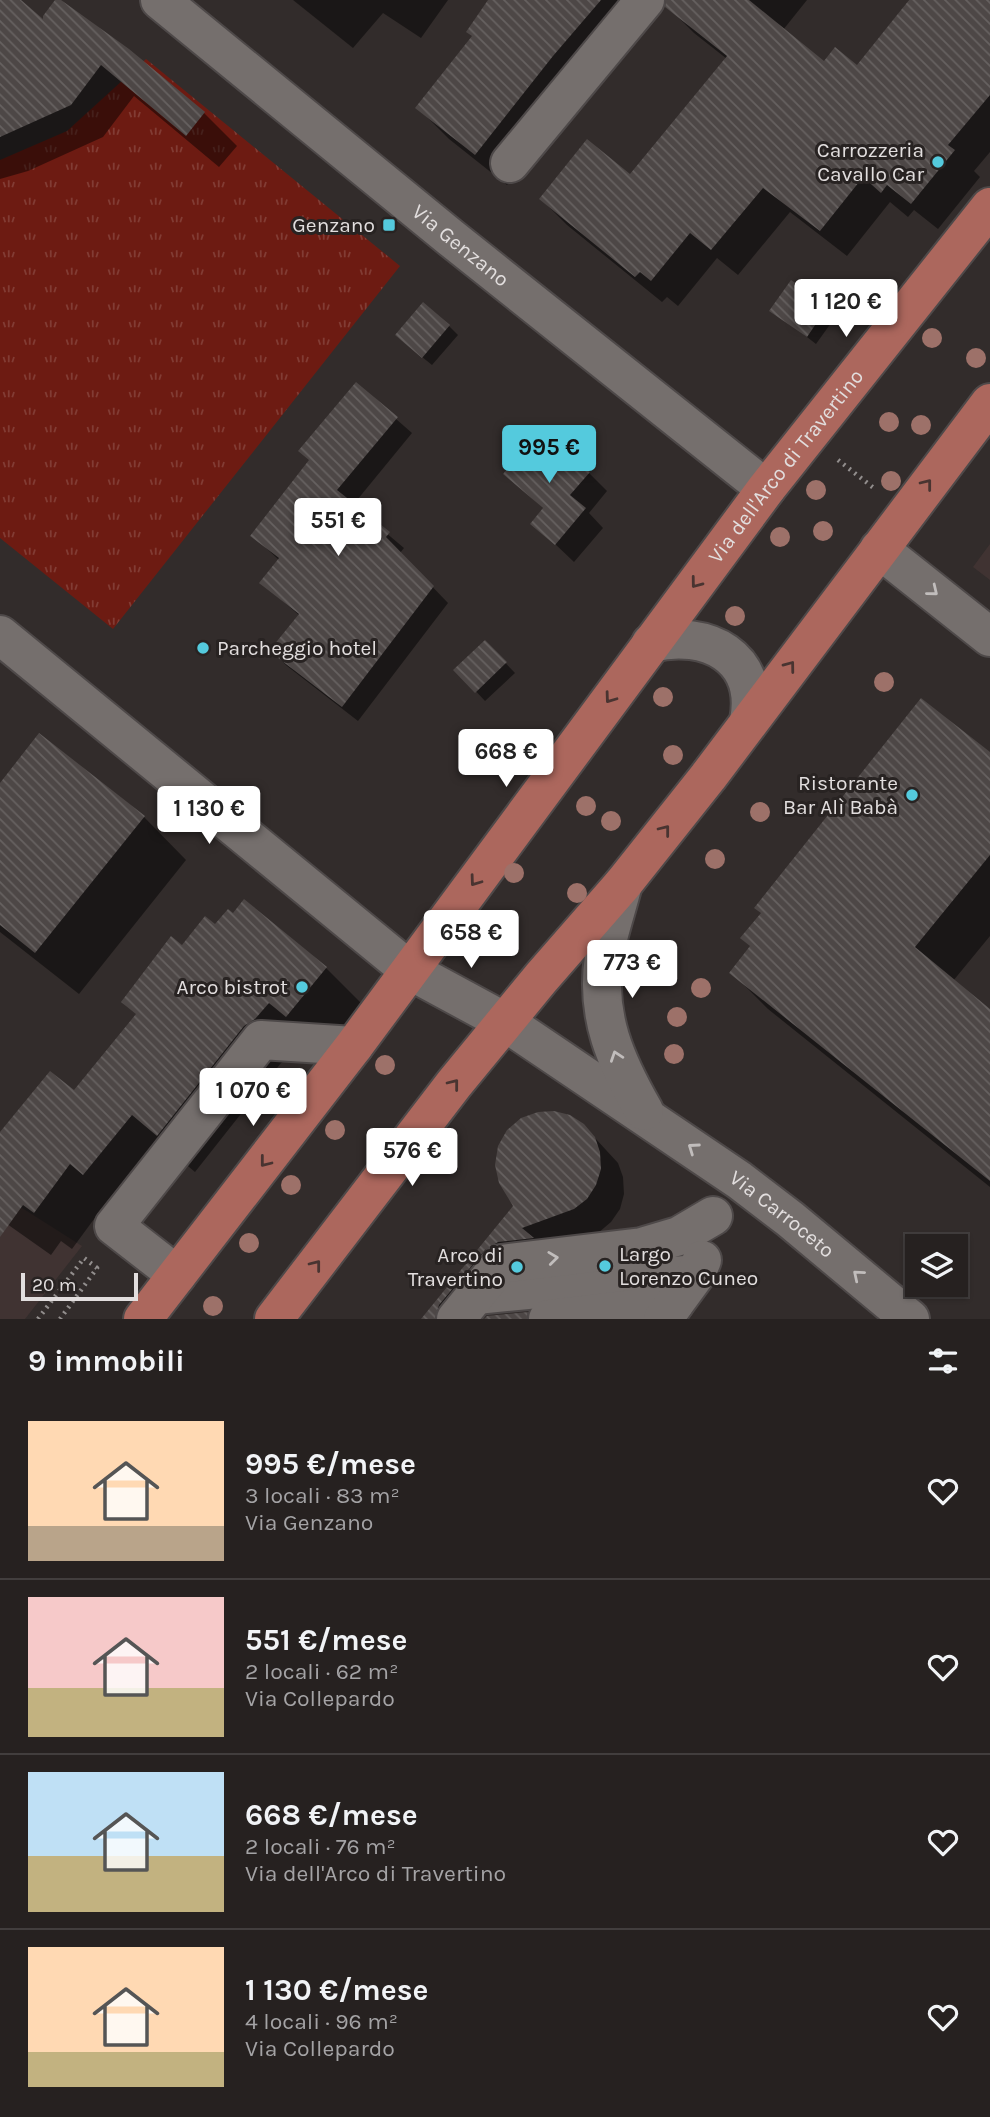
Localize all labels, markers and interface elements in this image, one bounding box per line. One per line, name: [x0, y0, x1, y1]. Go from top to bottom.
place label: Carrozzeria Cavallo Car: [817, 138, 924, 186]
marker: Carrozzeria Cavallo Car: [930, 154, 946, 170]
street label: Via Genzano: [407, 199, 514, 291]
place label: Genzano: [292, 213, 375, 237]
marker: Genzano: [381, 217, 397, 233]
pin: 1 120 €: [781, 280, 911, 339]
text: 1 120 €: [810, 288, 882, 315]
street label: Via dell'Arco di Travertino: [703, 364, 868, 568]
pin: 995 €: [500, 426, 598, 485]
text: 995 €: [518, 434, 580, 461]
one-way arrow: [919, 480, 932, 492]
pin: 551 €: [289, 498, 387, 558]
text: 551 €: [310, 507, 366, 534]
one-way arrow: [691, 575, 704, 588]
one-way arrow: [924, 583, 937, 595]
place label: Parcheggio hotel: [217, 636, 377, 660]
marker: Parcheggio hotel: [195, 640, 211, 656]
one-way arrow: [782, 661, 795, 674]
one-way arrow: [606, 690, 619, 702]
pin: 668 €: [457, 730, 555, 789]
text: 668 €: [474, 738, 538, 765]
place label: Ristorante Bar Alì Babà: [783, 771, 898, 819]
pin: 1 130 €: [144, 786, 274, 846]
marker: Ristorante Bar Alì Babà: [904, 787, 920, 803]
text: 1 130 €: [173, 795, 245, 822]
one-way arrow: [657, 826, 670, 838]
one-way arrow: [471, 873, 483, 885]
pin: 658 €: [422, 911, 520, 970]
text: 658 €: [440, 919, 502, 946]
pin: 773 €: [583, 940, 681, 1000]
text: 773 €: [603, 949, 661, 976]
place label: Arco bistrot: [176, 975, 288, 999]
marker: Arco bistrot: [294, 979, 310, 995]
one-way arrow: [610, 1050, 624, 1062]
pin: 1 070 €: [188, 1068, 318, 1128]
text: 1 070 €: [216, 1077, 290, 1104]
one-way arrow: [446, 1080, 458, 1093]
pin: 576 €: [363, 1128, 461, 1188]
text: 576 €: [382, 1137, 442, 1164]
one-way arrow: [687, 1143, 700, 1156]
one-way arrow: [260, 1154, 273, 1167]
street label: Via Carroceto: [725, 1165, 839, 1263]
map controls: [905, 1234, 968, 1297]
button: layers: [905, 1234, 968, 1297]
place label: Largo Lorenzo Cuneo: [619, 1242, 758, 1290]
place label: Arco di Travertino: [408, 1243, 503, 1291]
one-way arrow: [547, 1250, 559, 1265]
marker: Largo Lorenzo Cuneo: [597, 1258, 613, 1274]
marker: Arco di Travertino: [509, 1259, 525, 1275]
one-way arrow: [307, 1260, 320, 1273]
scale bar: [21, 1270, 138, 1302]
one-way arrow: [853, 1271, 866, 1283]
text: 20 m: [32, 1274, 77, 1296]
icon: filters: [924, 1342, 962, 1380]
text: 9 immobili: [28, 1343, 185, 1379]
text: 995 €/mese: [245, 1446, 416, 1482]
icon: home: [84, 1449, 168, 1533]
icon: heart: [924, 1472, 962, 1510]
text: 3 locali · 83 m²: [245, 1482, 400, 1509]
text: Via Genzano: [245, 1509, 373, 1536]
text: 551 €/mese: [245, 1622, 407, 1658]
icon: home: [84, 1625, 168, 1709]
icon: heart: [924, 1648, 962, 1686]
text: 2 locali · 62 m²: [245, 1658, 398, 1685]
text: Via Collepardo: [245, 1685, 395, 1712]
text: 668 €/mese: [245, 1797, 418, 1833]
icon: home: [84, 1800, 168, 1884]
icon: heart: [924, 1823, 962, 1861]
text: 2 locali · 76 m²: [245, 1833, 396, 1860]
text: Via dell'Arco di Travertino: [245, 1860, 506, 1887]
text: 1 130 €/mese: [245, 1972, 428, 2008]
icon: home: [84, 1975, 168, 2059]
icon: heart: [924, 1998, 962, 2036]
text: 4 locali · 96 m²: [245, 2008, 398, 2035]
text: Via Collepardo: [245, 2035, 395, 2062]

